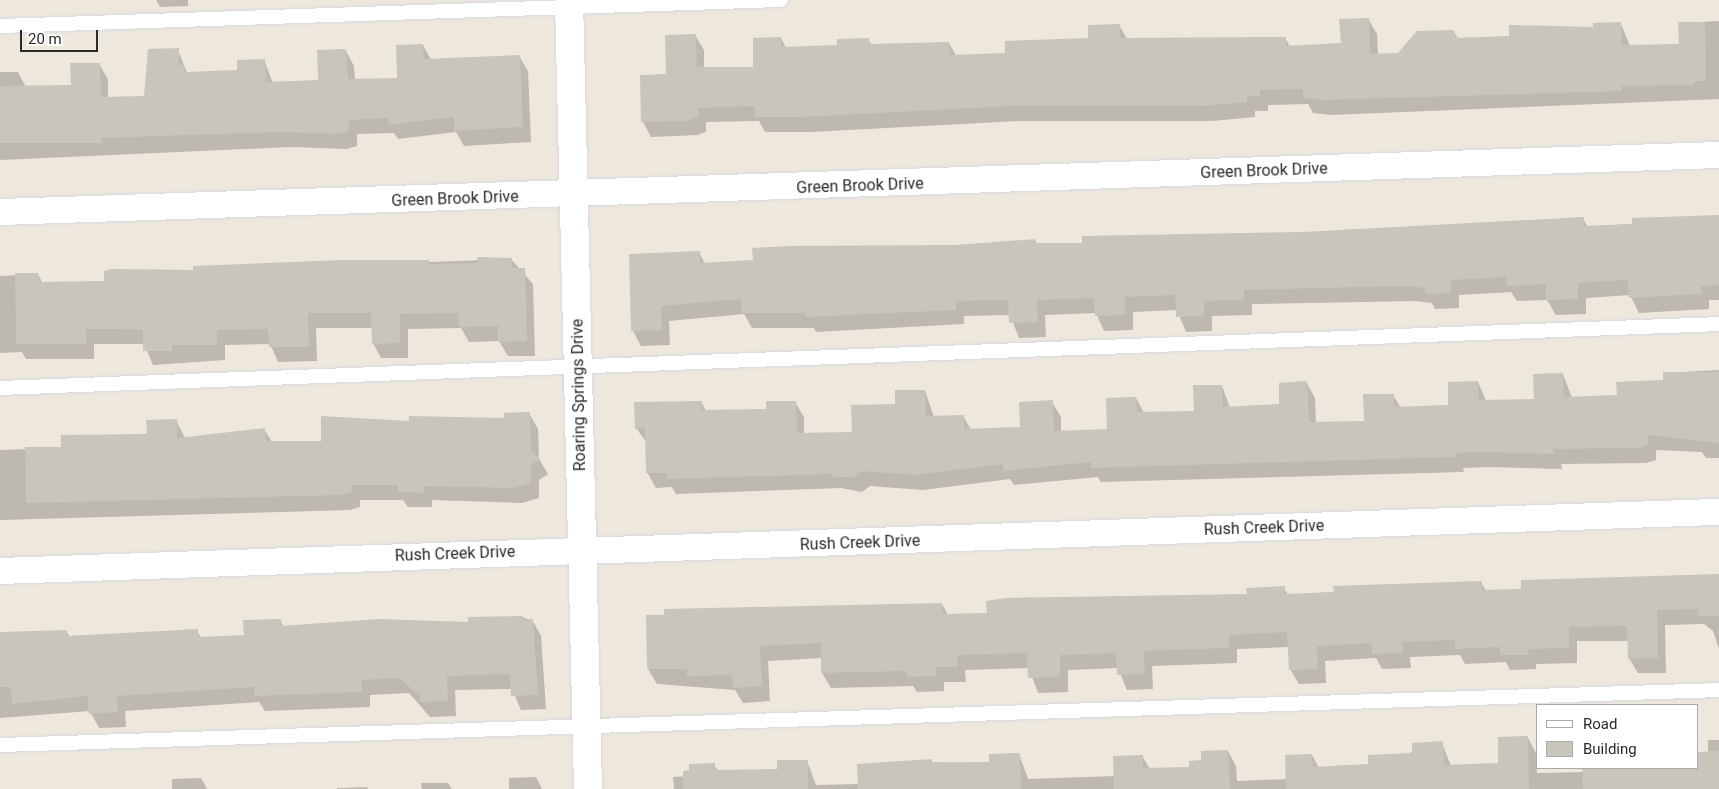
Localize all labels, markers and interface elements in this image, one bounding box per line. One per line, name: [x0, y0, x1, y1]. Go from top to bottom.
scale bar: [22, 20, 100, 52]
text: 20 m: [28, 30, 62, 48]
street label: Green Brook Drive: [1200, 159, 1328, 183]
street label: Green Brook Drive: [796, 174, 924, 198]
street label: Green Brook Drive: [391, 187, 519, 211]
street label: Roaring Springs Drive: [568, 319, 590, 471]
street label: Rush Creek Drive: [1204, 516, 1324, 540]
street label: Rush Creek Drive: [800, 531, 920, 555]
street label: Rush Creek Drive: [395, 542, 515, 566]
legend: [1536, 704, 1699, 769]
text: Road: [1583, 715, 1617, 733]
text: Building: [1583, 740, 1637, 758]

